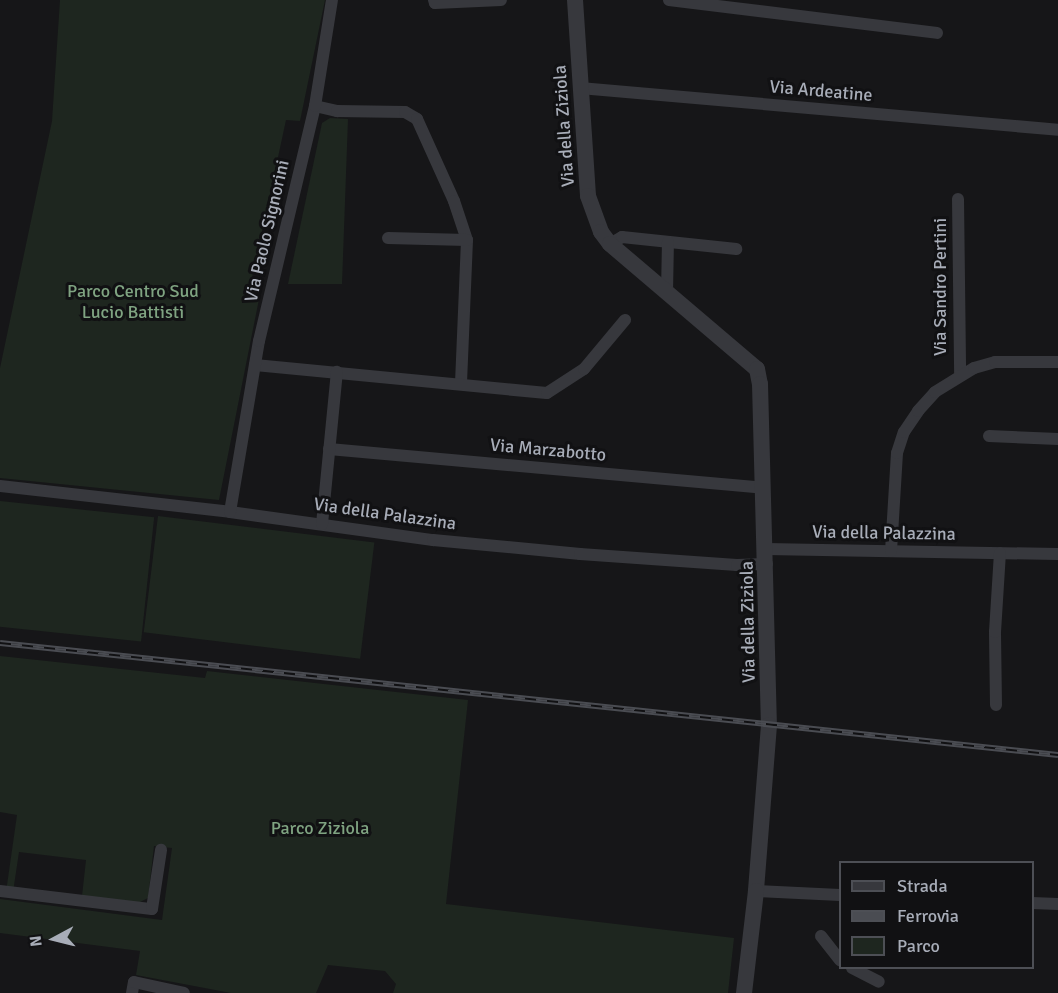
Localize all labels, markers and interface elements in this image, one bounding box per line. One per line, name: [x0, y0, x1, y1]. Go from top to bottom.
street label: Via della Ziziola: [549, 64, 579, 188]
street label: Via Ardeatine: [769, 76, 873, 106]
street label: Via Paolo Signorini: [240, 158, 294, 304]
street label: Via Sandro Pertini: [929, 218, 951, 356]
park label: Parco Centro Sud Lucio Battisti: [67, 281, 199, 324]
street label: Via Marzabotto: [489, 434, 607, 466]
street label: Via della Palazzina: [312, 493, 458, 535]
street label: Via della Palazzina: [812, 521, 956, 545]
street label: Via della Ziziola: [736, 561, 760, 683]
park label: Parco Ziziola: [271, 817, 369, 839]
legend: [839, 861, 1034, 969]
text: Strada: [897, 875, 948, 897]
text: Ferrovia: [897, 905, 959, 927]
north arrow: [24, 909, 84, 969]
text: N: [26, 934, 47, 948]
text: Parco: [897, 935, 940, 957]

